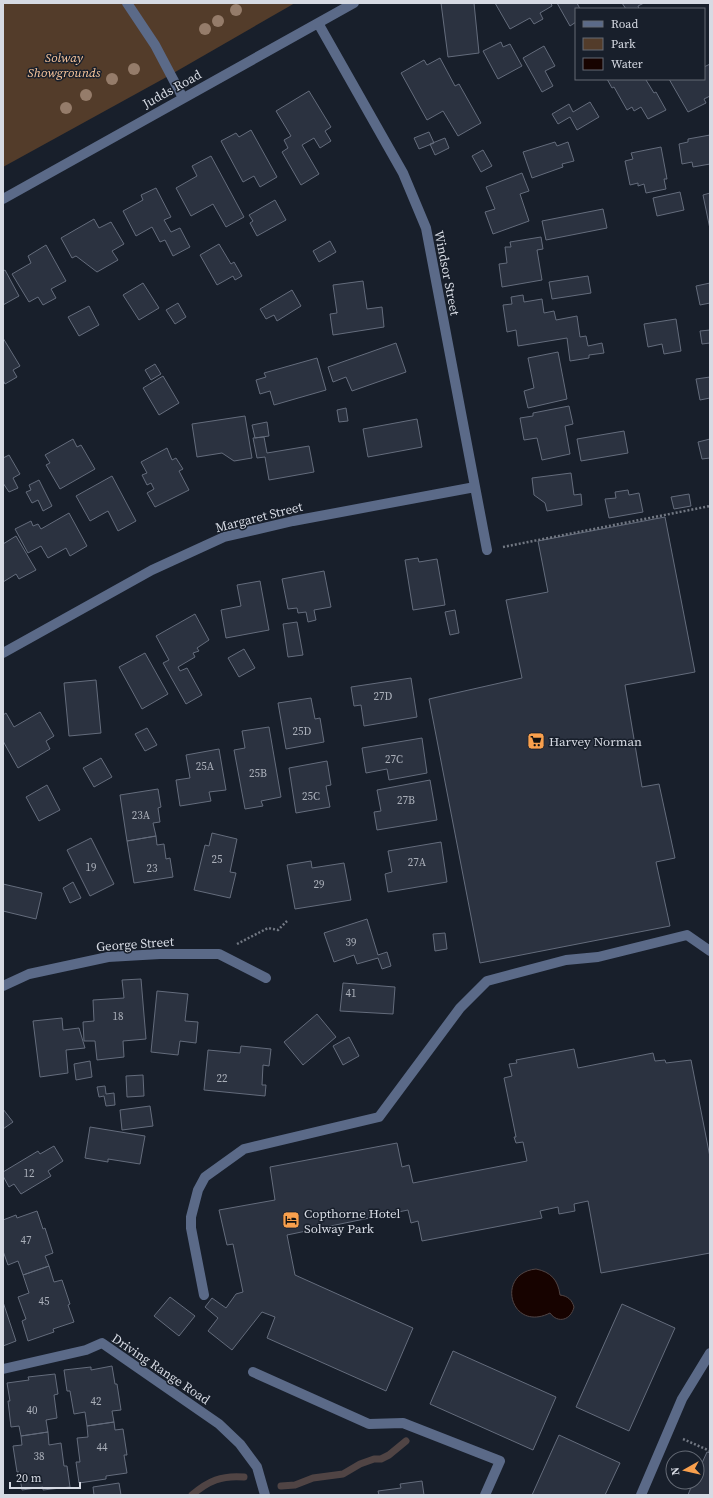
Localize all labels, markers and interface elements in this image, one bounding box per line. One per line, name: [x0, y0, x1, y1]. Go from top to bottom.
legend: [575, 8, 705, 80]
text: Road: [611, 16, 638, 32]
text: Park: [611, 36, 636, 52]
park label: Solway Showgrounds: [28, 49, 101, 81]
text: Water: [611, 56, 643, 72]
street label: Judds Road: [139, 66, 205, 113]
street label: Windsor Street: [430, 229, 464, 318]
street label: Margaret Street: [214, 498, 305, 536]
house number: 27D: [374, 689, 393, 704]
house number: 25D: [293, 724, 312, 739]
supermarket icon: Harvey Norman: [526, 731, 546, 751]
place label: Harvey Norman: [549, 733, 642, 750]
house number: 27C: [385, 752, 403, 767]
house number: 25A: [196, 759, 215, 774]
house number: 25B: [249, 766, 267, 781]
house number: 25C: [302, 789, 320, 804]
house number: 27B: [397, 793, 415, 808]
house number: 23A: [132, 808, 151, 823]
house number: 25: [212, 852, 223, 867]
house number: 27A: [408, 855, 427, 870]
house number: 19: [86, 860, 97, 875]
house number: 23: [147, 861, 158, 876]
house number: 29: [314, 877, 325, 892]
street label: George Street: [96, 933, 175, 955]
house number: 39: [346, 935, 357, 950]
house number: 41: [346, 986, 357, 1001]
house number: 18: [113, 1009, 124, 1024]
house number: 22: [217, 1071, 228, 1086]
house number: 12: [24, 1166, 35, 1181]
place label: Copthorne Hotel Solway Park: [304, 1205, 401, 1237]
hotel icon: Copthorne Hotel Solway Park: [281, 1210, 301, 1230]
house number: 47: [21, 1233, 32, 1248]
house number: 45: [39, 1294, 50, 1309]
street label: Driving Range Road: [109, 1330, 214, 1409]
house number: 42: [91, 1394, 102, 1409]
house number: 40: [27, 1403, 38, 1418]
house number: 44: [97, 1440, 108, 1455]
house number: 38: [34, 1449, 45, 1464]
north arrow: [665, 1450, 705, 1490]
scale bar: [10, 1464, 80, 1490]
text: N: [668, 1466, 684, 1476]
text: 20 m: [16, 1470, 42, 1486]

